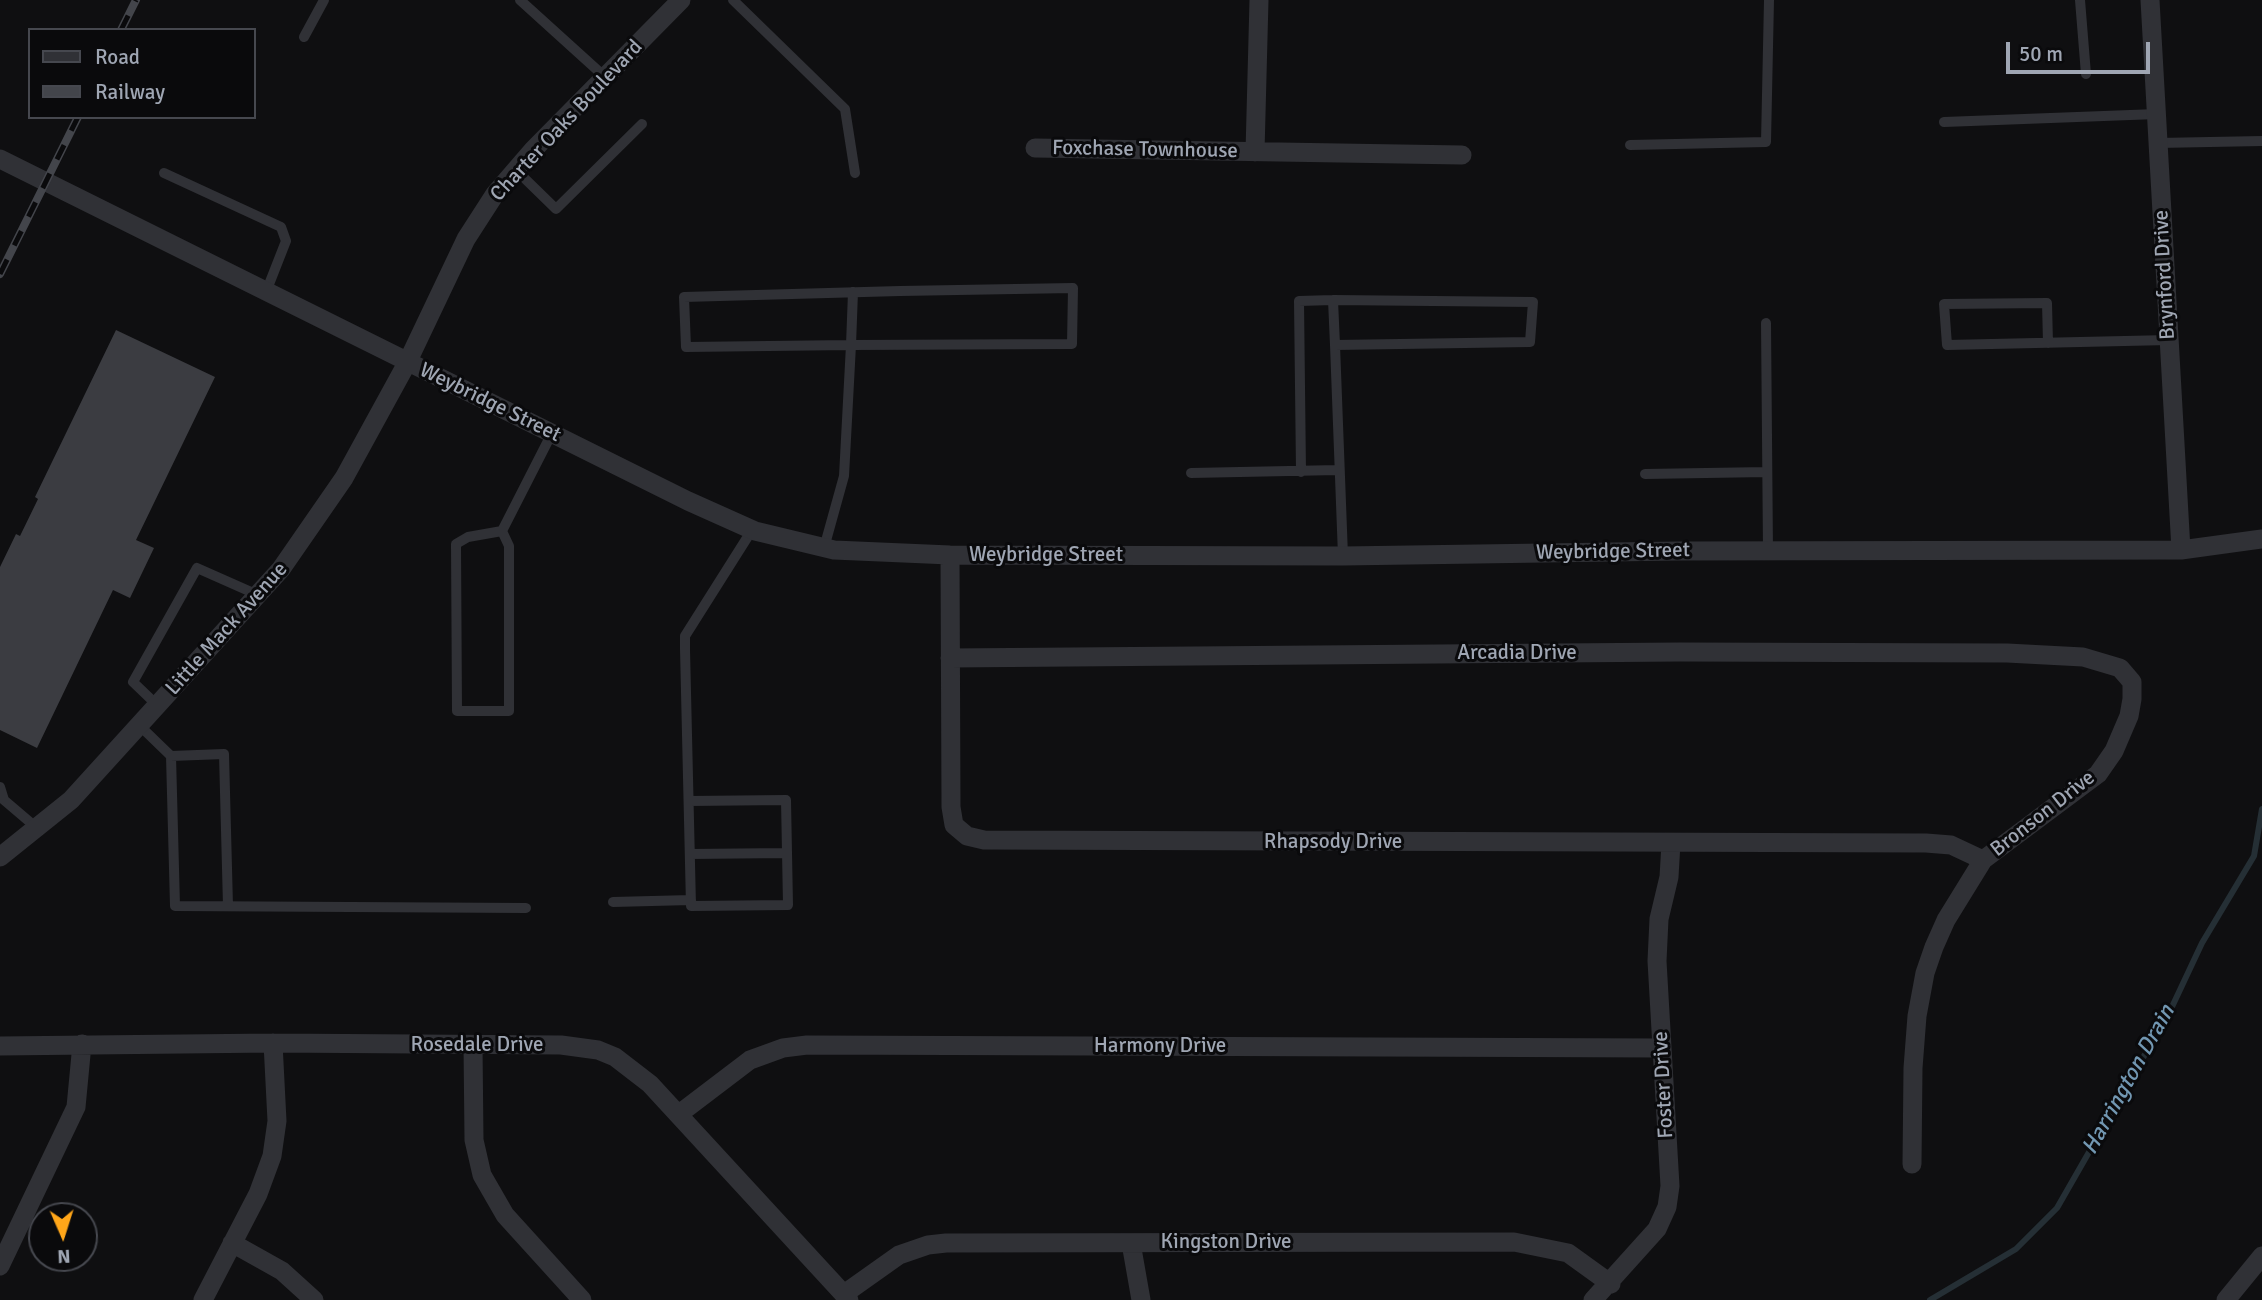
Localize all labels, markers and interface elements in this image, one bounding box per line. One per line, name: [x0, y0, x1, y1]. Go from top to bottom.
legend: [28, 28, 256, 119]
scale bar: [2010, 28, 2154, 72]
street label: Charter Oaks Boulevard: [486, 35, 648, 207]
text: 50 m: [2019, 41, 2063, 67]
text: Road: [95, 44, 140, 70]
text: Railway: [95, 79, 165, 105]
street label: Foxchase Townhouse: [1052, 136, 1238, 164]
street label: Brynford Drive: [2149, 209, 2181, 341]
street label: Weybridge Street: [415, 358, 565, 448]
street label: Weybridge Street: [1536, 538, 1690, 566]
street label: Weybridge Street: [969, 542, 1123, 568]
street label: Little Mack Avenue: [161, 557, 293, 701]
street label: Arcadia Drive: [1457, 640, 1577, 666]
street label: Bronson Drive: [1986, 766, 2100, 862]
street label: Rhapsody Drive: [1264, 829, 1402, 855]
water label: Harrington Drain: [2077, 1000, 2181, 1160]
street label: Foster Drive: [1649, 1031, 1679, 1139]
street label: Rosedale Drive: [411, 1032, 543, 1058]
street label: Harmony Drive: [1094, 1033, 1226, 1059]
north arrow: [28, 1202, 98, 1272]
street label: Kingston Drive: [1160, 1229, 1292, 1255]
text: N: [57, 1244, 71, 1268]

